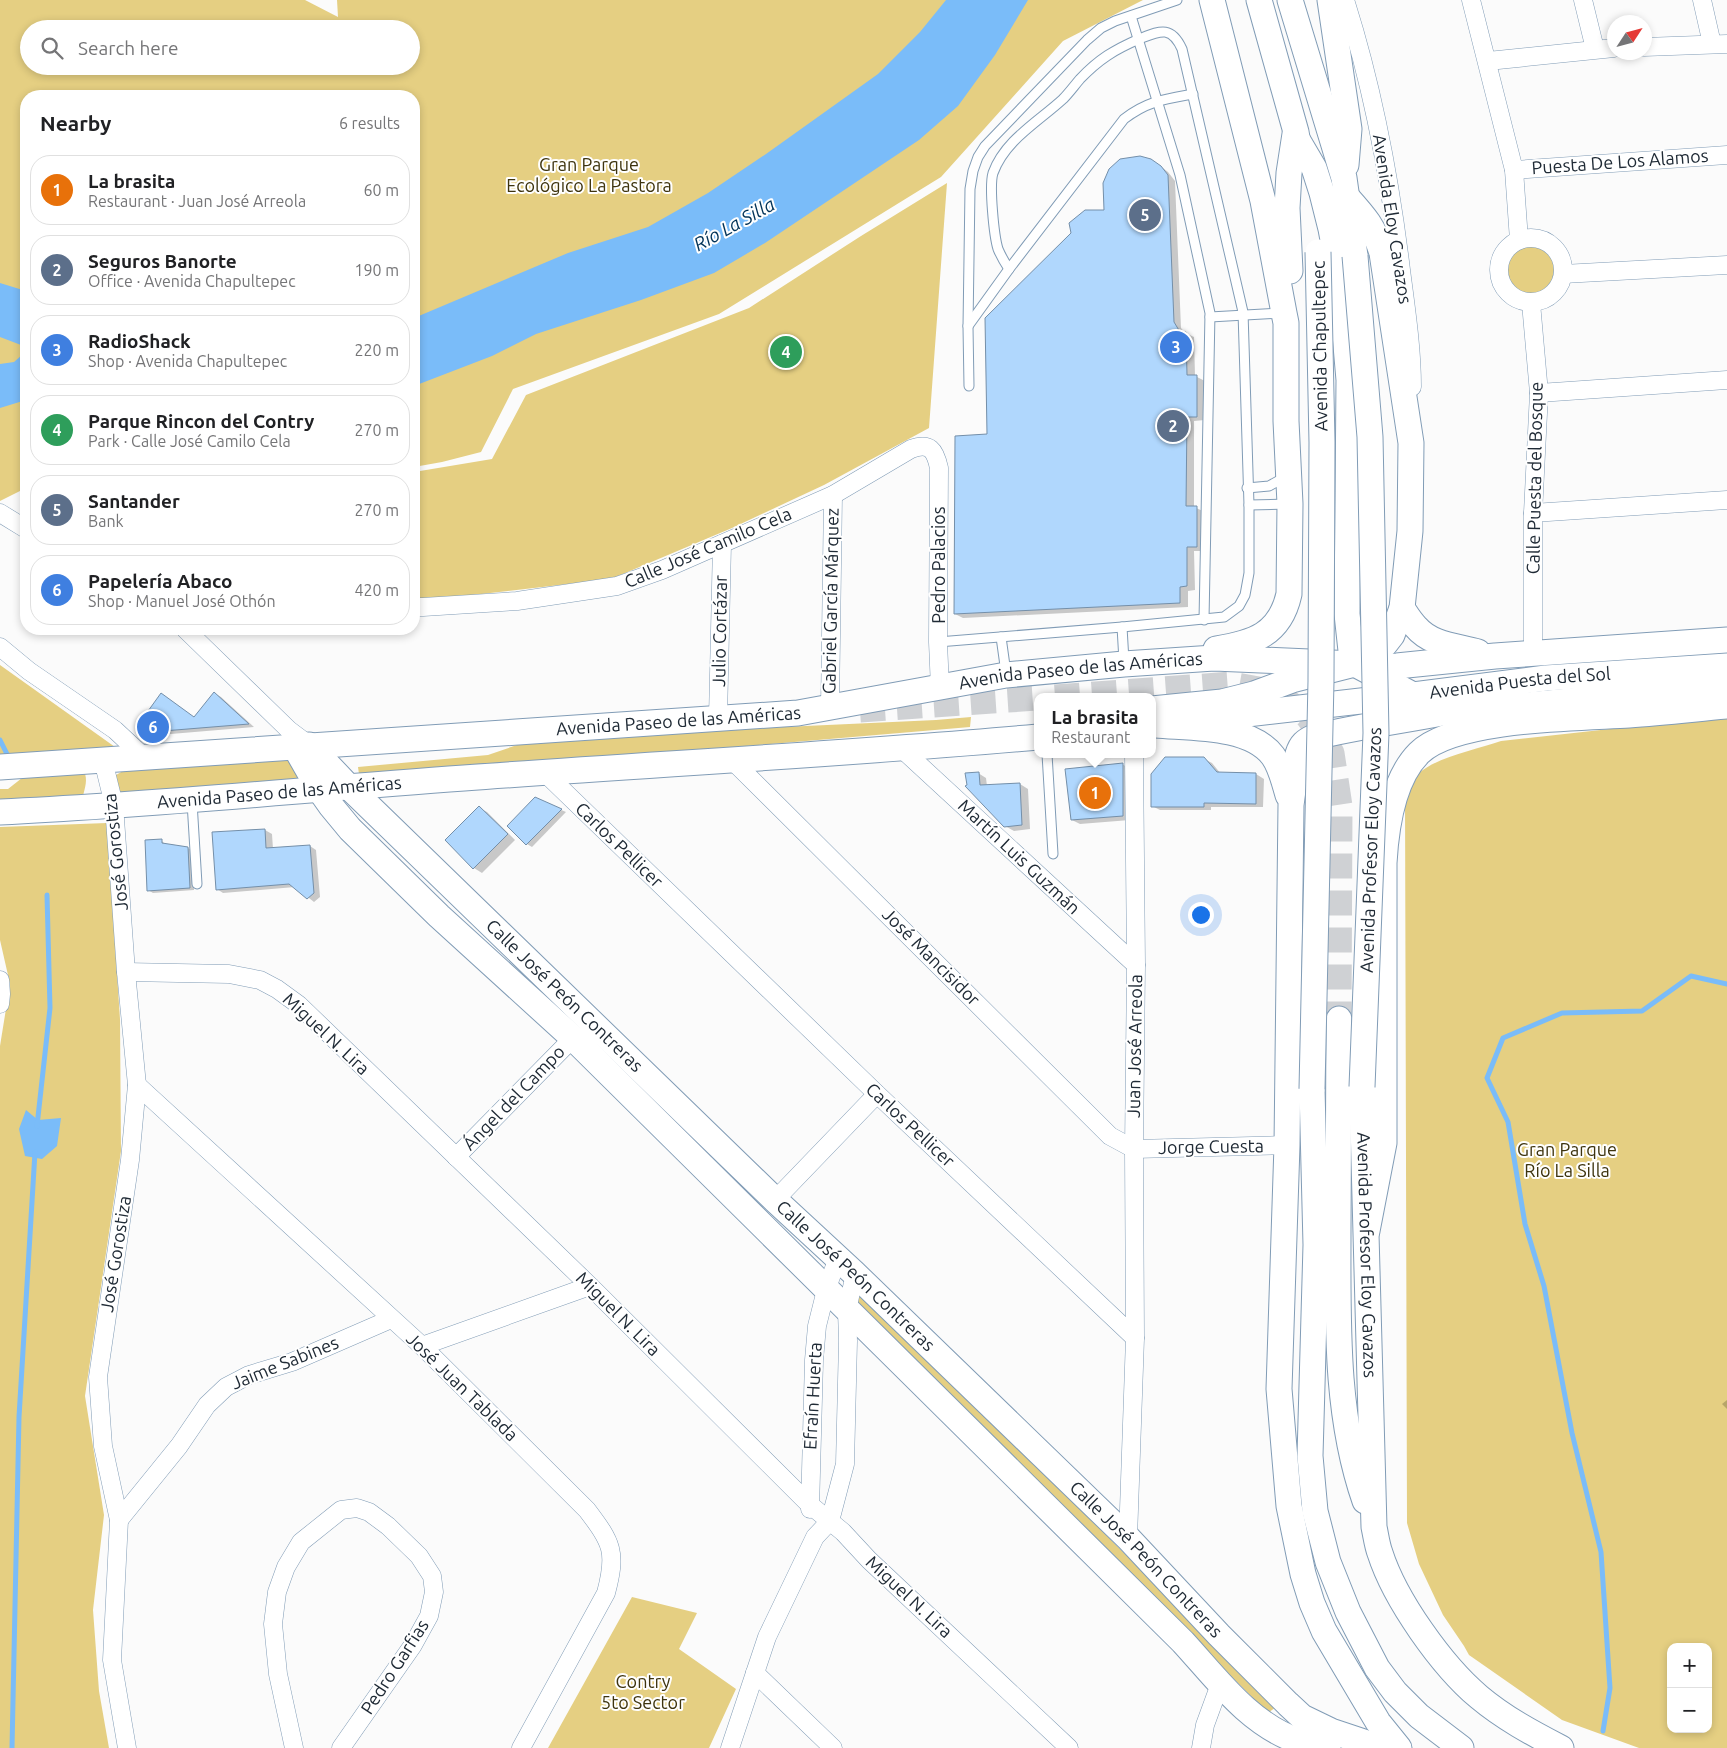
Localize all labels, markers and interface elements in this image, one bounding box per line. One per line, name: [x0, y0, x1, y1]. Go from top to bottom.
north arrow: [1607, 15, 1652, 60]
search box: [20, 20, 420, 75]
icon: search: [38, 34, 66, 62]
text: Search here: [78, 37, 178, 59]
text: Nearby: [40, 111, 111, 135]
text: 6 results: [339, 114, 400, 132]
street label: Avenida Eloy Cavazos: [1370, 133, 1416, 305]
street label: Puesta De Los Alamos: [1531, 145, 1709, 177]
park label: Gran Parque Ecológico La Pastora: [506, 154, 672, 195]
text: La brasita: [88, 170, 175, 192]
text: 1: [52, 181, 62, 199]
text: 60 m: [363, 181, 399, 199]
text: Restaurant · Juan José Arreola: [88, 192, 306, 210]
water label: Río La Silla: [690, 193, 778, 255]
pin: 5: [1129, 196, 1161, 234]
text: Seguros Banorte: [88, 250, 237, 272]
text: 2: [52, 261, 62, 279]
text: 190 m: [354, 261, 399, 279]
street label: Avenida Chapultepec: [1308, 261, 1330, 431]
text: Office · Avenida Chapultepec: [88, 272, 296, 290]
pin: 3: [1160, 328, 1192, 366]
text: RadioShack: [88, 330, 191, 352]
pin: 4: [770, 333, 802, 371]
text: 3: [52, 341, 62, 359]
text: 220 m: [354, 341, 399, 359]
text: Shop · Avenida Chapultepec: [88, 352, 287, 370]
street label: Calle Puesta del Bosque: [1522, 381, 1546, 575]
pin: 2: [1157, 407, 1189, 445]
text: Parque Rincon del Contry: [88, 410, 314, 432]
text: 4: [52, 421, 62, 439]
text: 270 m: [354, 421, 399, 439]
text: Park · Calle José Camilo Cela: [88, 432, 291, 450]
text: Santander: [88, 490, 180, 512]
text: 5: [52, 501, 62, 519]
text: 270 m: [354, 501, 399, 519]
street label: Calle José Camilo Cela: [621, 503, 794, 591]
street label: Pedro Palacios: [928, 506, 948, 624]
street label: Gabriel García Márquez: [818, 508, 842, 694]
text: Bank: [88, 512, 124, 530]
text: Papelería Abaco: [88, 570, 232, 592]
street label: Julio Cortázar: [708, 575, 730, 687]
text: 6: [52, 581, 62, 599]
text: 420 m: [354, 581, 399, 599]
text: Shop · Manuel José Othón: [88, 592, 276, 610]
street label: Avenida Paseo de las Américas: [957, 648, 1204, 692]
street label: Avenida Puesta del Sol: [1428, 663, 1611, 702]
popup: [1034, 693, 1156, 758]
street label: Avenida Paseo de las Américas: [555, 702, 802, 738]
text: La brasita: [1051, 706, 1139, 728]
pin: 6: [137, 708, 169, 746]
street label: Avenida Profesor Eloy Cavazos: [1356, 727, 1384, 973]
text: Restaurant: [1051, 728, 1130, 746]
street label: Avenida Paseo de las Américas: [156, 772, 402, 811]
pin: 1: [1079, 774, 1111, 812]
street label: José Gorostiza: [99, 792, 131, 912]
street label: Martín Luis Guzmán: [955, 795, 1085, 918]
street label: Carlos Pellicer: [572, 798, 668, 891]
your location: [1188, 902, 1214, 928]
street label: José Mancisidor: [879, 904, 985, 1009]
street label: Calle José Peón Contreras: [483, 915, 648, 1075]
street label: Juan José Arreola: [1123, 974, 1145, 1118]
street label: Miguel N. Lira: [279, 988, 374, 1078]
street label: Ángel del Campo: [458, 1040, 568, 1154]
street label: Carlos Pellicer: [862, 1078, 959, 1170]
street label: Avenida Profesor Eloy Cavazos: [1354, 1132, 1381, 1378]
street label: Jorge Cuesta: [1158, 1135, 1264, 1157]
park label: Gran Parque Río La Silla: [1517, 1139, 1617, 1180]
street label: José Gorostiza: [96, 1194, 134, 1314]
street label: Calle José Peón Contreras: [773, 1196, 939, 1355]
street label: Miguel N. Lira: [573, 1267, 665, 1359]
street label: José Juan Tablada: [403, 1328, 522, 1445]
street label: Jaime Sabines: [228, 1331, 341, 1393]
street label: Efraín Huerta: [799, 1342, 825, 1450]
street label: Calle José Peón Contreras: [1066, 1477, 1227, 1641]
street label: Miguel N. Lira: [862, 1551, 957, 1641]
street label: Pedro Garfias: [356, 1615, 432, 1717]
map controls: [1667, 1643, 1712, 1733]
button: +: [1667, 1643, 1712, 1688]
park label: Contry 5to Sector: [601, 1671, 685, 1712]
button: −: [1667, 1688, 1712, 1733]

